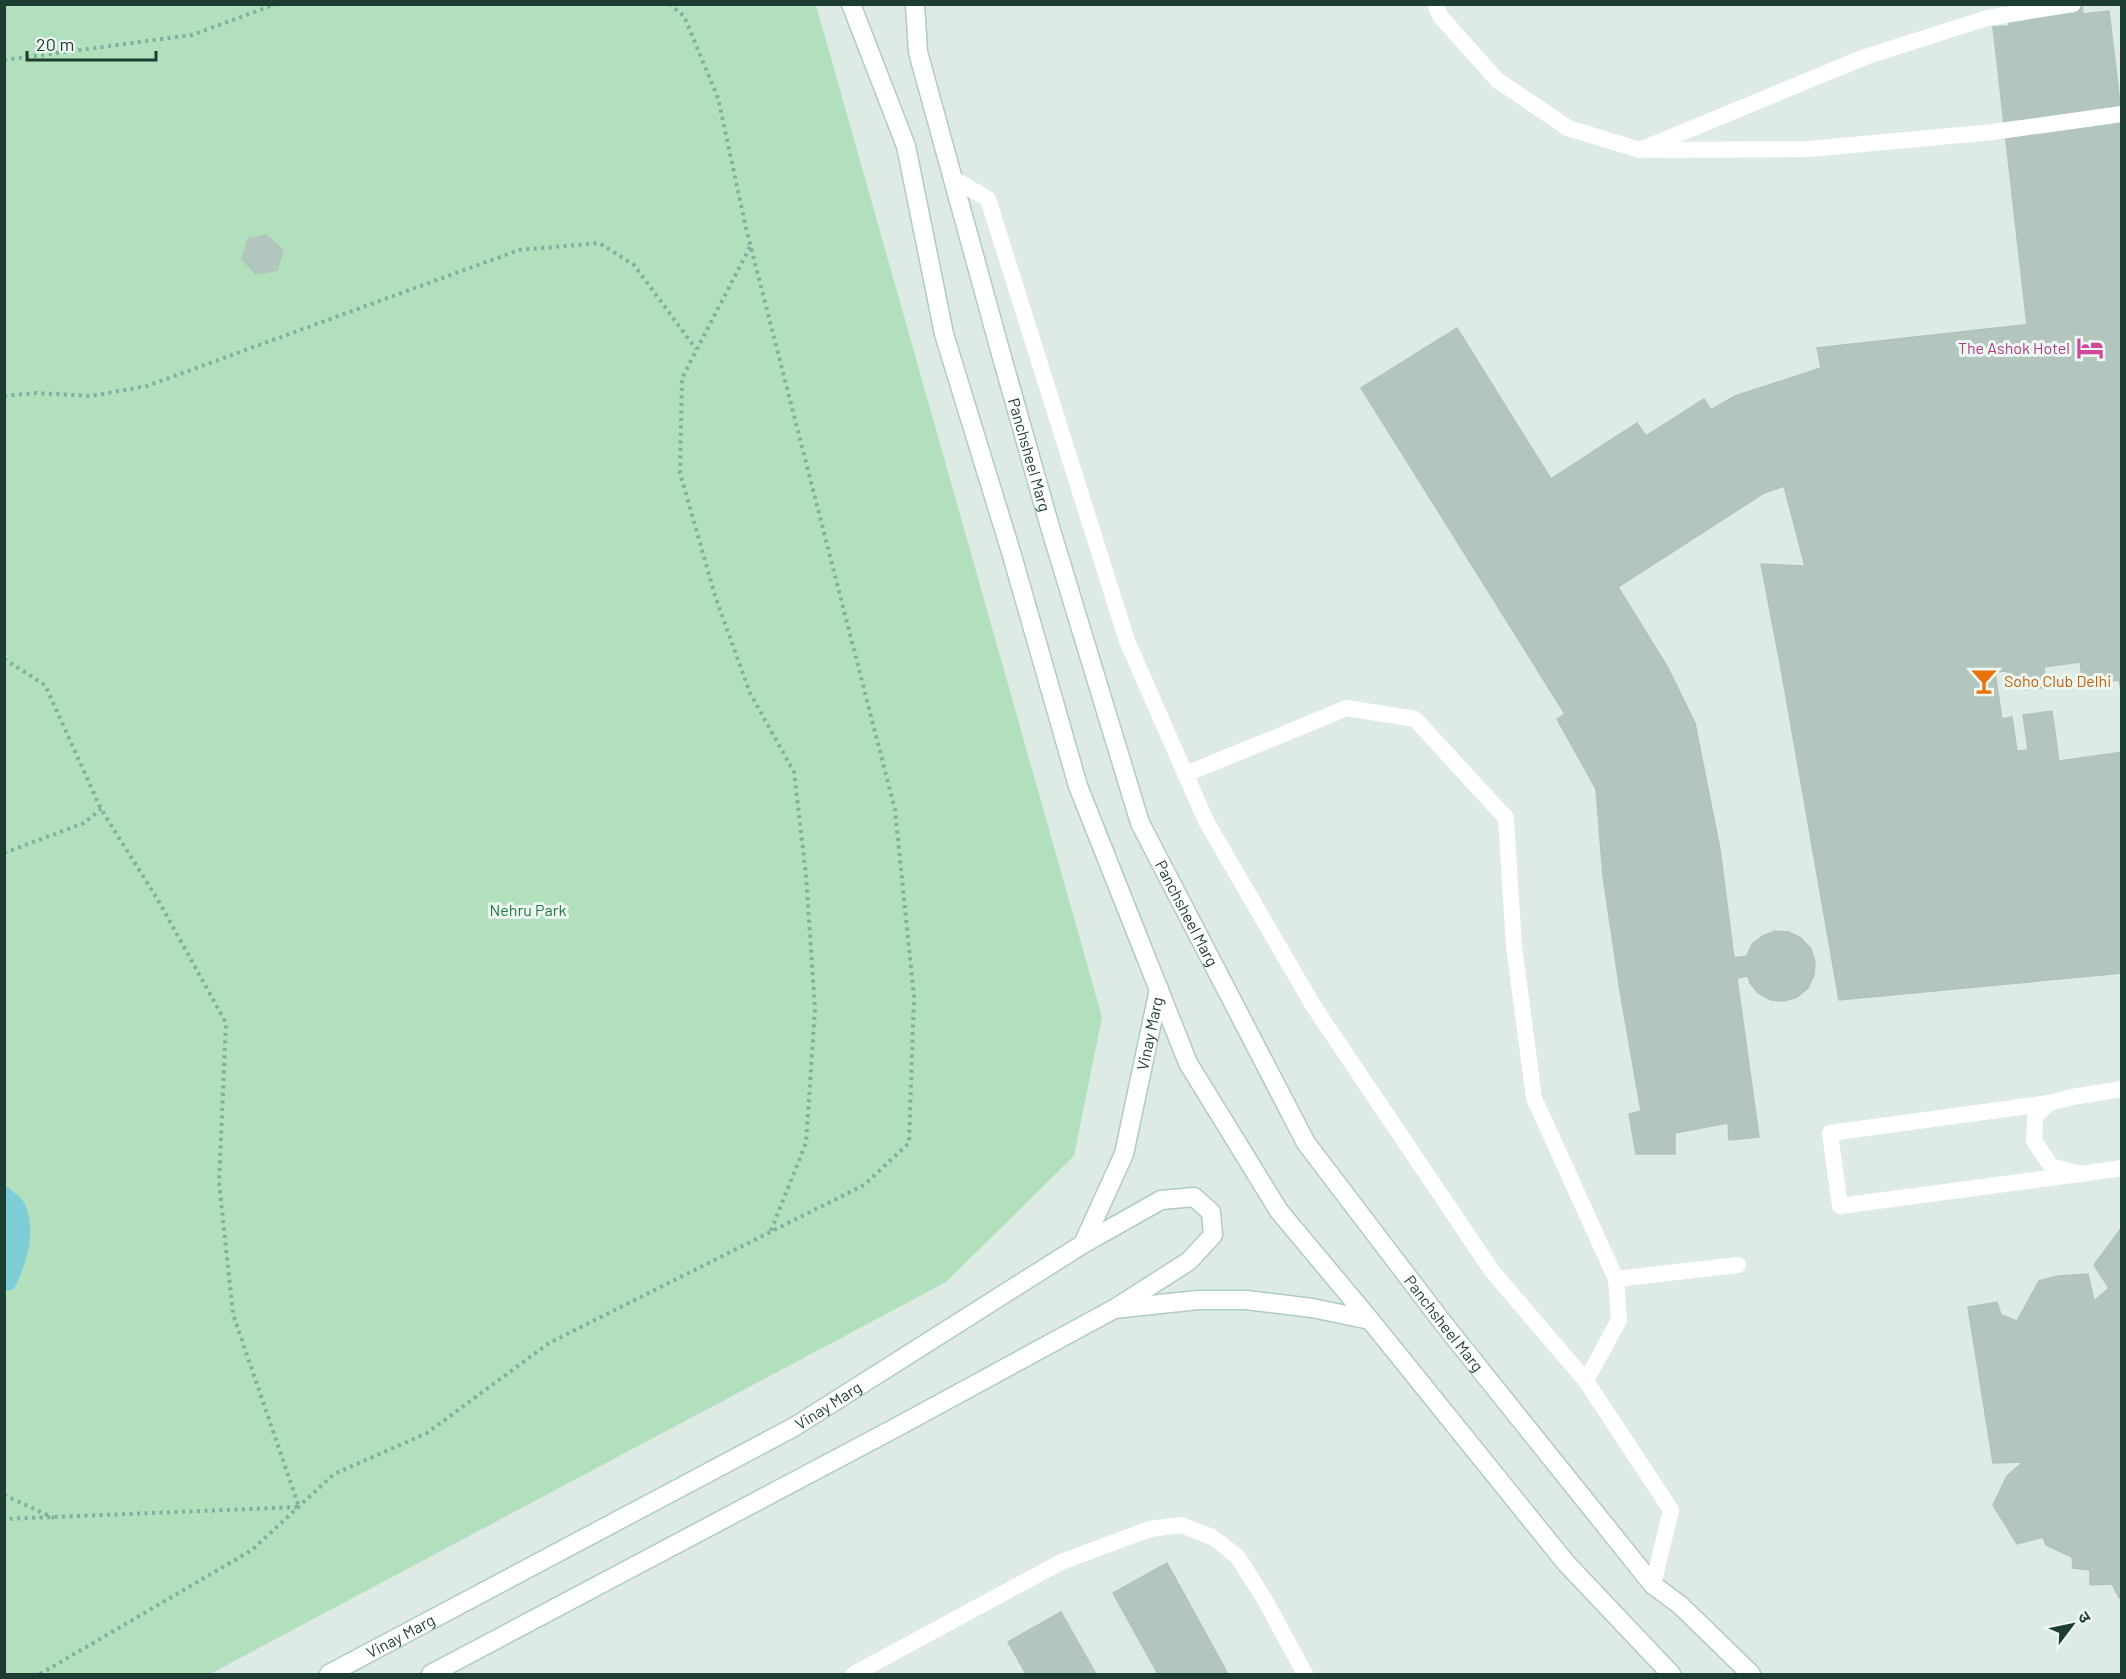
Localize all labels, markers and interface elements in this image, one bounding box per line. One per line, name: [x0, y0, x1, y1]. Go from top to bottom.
scale bar: [27, 24, 156, 62]
text: 20 m: [36, 33, 74, 55]
hotel icon: The Ashok Hotel: [2075, 333, 2105, 363]
place label: The Ashok Hotel: [1958, 338, 2070, 357]
street label: Panchsheel Marg: [1005, 396, 1055, 514]
bar icon: Soho Club Delhi: [1969, 666, 1999, 696]
place label: Soho Club Delhi: [2004, 671, 2111, 690]
street label: Panchsheel Marg: [1152, 857, 1223, 969]
park label: Nehru Park: [489, 900, 567, 919]
street label: Vinay Marg: [1132, 995, 1166, 1072]
street label: Panchsheel Marg: [1401, 1271, 1488, 1375]
street label: Vinay Marg: [791, 1377, 865, 1433]
north arrow: [2042, 1595, 2102, 1655]
text: उ: [2075, 1608, 2096, 1626]
street label: Vinay Marg: [363, 1610, 438, 1661]

